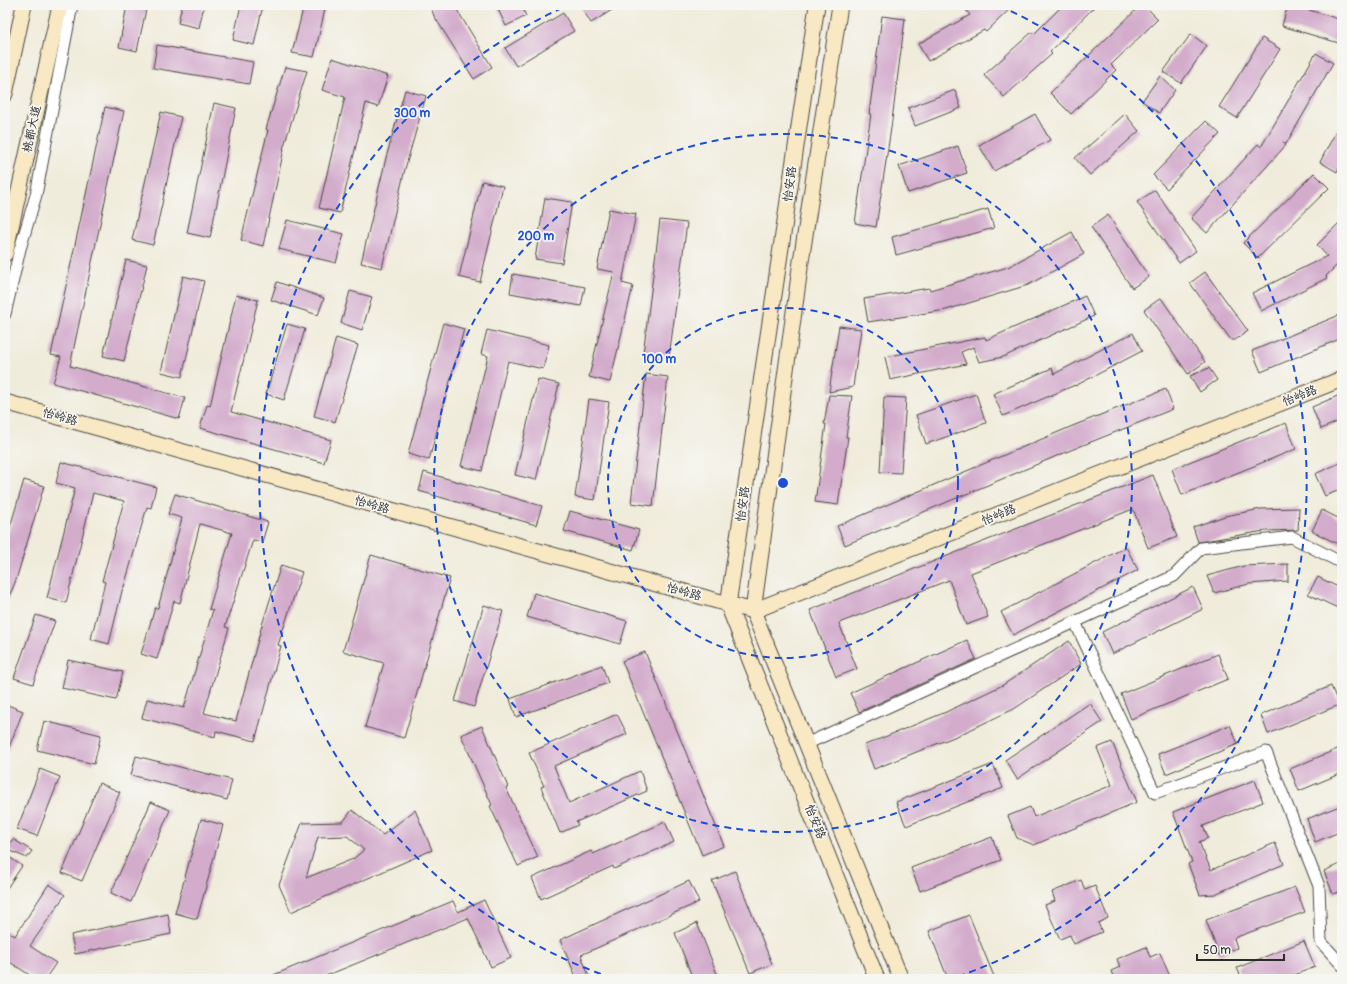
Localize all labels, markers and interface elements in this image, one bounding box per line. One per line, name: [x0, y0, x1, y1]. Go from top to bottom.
street label: 桃都大道: [20, 104, 44, 154]
text: 300 m: [394, 106, 431, 121]
street label: 怡安路: [780, 165, 800, 203]
text: 200 m: [518, 229, 555, 244]
text: 100 m: [642, 352, 677, 367]
street label: 怡岭路: [1280, 382, 1320, 410]
street label: 怡岭路: [41, 405, 79, 429]
centre of rings: [776, 476, 790, 490]
street label: 怡安路: [733, 485, 753, 523]
street label: 怡岭路: [353, 493, 391, 517]
street label: 怡岭路: [979, 501, 1019, 529]
street label: 怡岭路: [665, 580, 703, 604]
street label: 怡安路: [801, 802, 829, 842]
scale bar: [1197, 936, 1284, 962]
text: 50 m: [1203, 943, 1231, 958]

